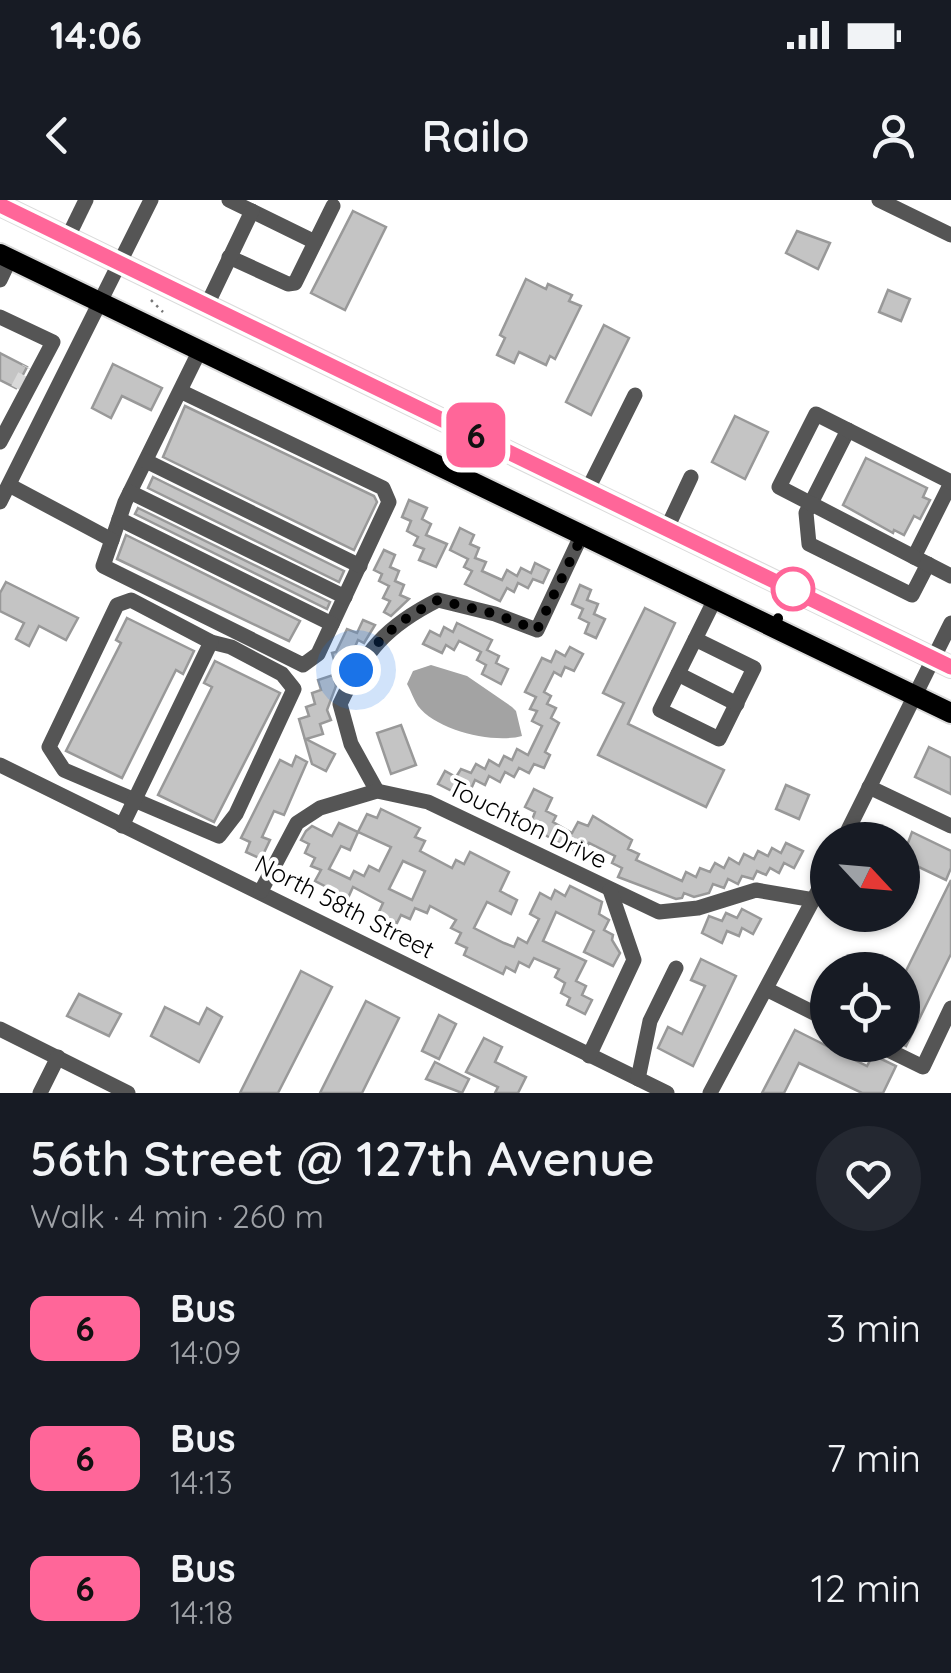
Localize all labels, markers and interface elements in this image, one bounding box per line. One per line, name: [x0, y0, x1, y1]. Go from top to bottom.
text: 14:06: [50, 11, 142, 59]
text: Railo: [422, 107, 529, 163]
icon: back: [30, 108, 85, 163]
icon: person: [866, 108, 921, 163]
line badge: 6: [444, 402, 508, 468]
text: 6: [466, 413, 486, 457]
unlabelled marker: [772, 568, 814, 610]
your location: [331, 645, 381, 695]
street label: Touchton Drive: [443, 771, 613, 875]
north arrow: [810, 822, 920, 932]
map controls: [810, 822, 920, 1062]
street label: North 58th Street: [250, 847, 440, 965]
button: locate: [810, 952, 920, 1062]
button: heart: [816, 1126, 921, 1231]
text: 56th Street @ 127th Avenue: [30, 1128, 655, 1188]
text: Walk · 4 min · 260 m: [30, 1196, 324, 1236]
text: Bus: [170, 1284, 236, 1332]
text: 3 min: [826, 1304, 921, 1352]
text: 6: [75, 1306, 95, 1350]
text: 14:09: [170, 1332, 241, 1372]
text: Bus: [170, 1414, 236, 1462]
text: 7 min: [826, 1434, 921, 1482]
text: 6: [75, 1436, 95, 1480]
text: 14:13: [170, 1462, 233, 1502]
text: Bus: [170, 1544, 236, 1592]
text: 12 min: [811, 1564, 921, 1612]
text: 6: [75, 1566, 95, 1610]
text: 14:18: [170, 1592, 233, 1632]

